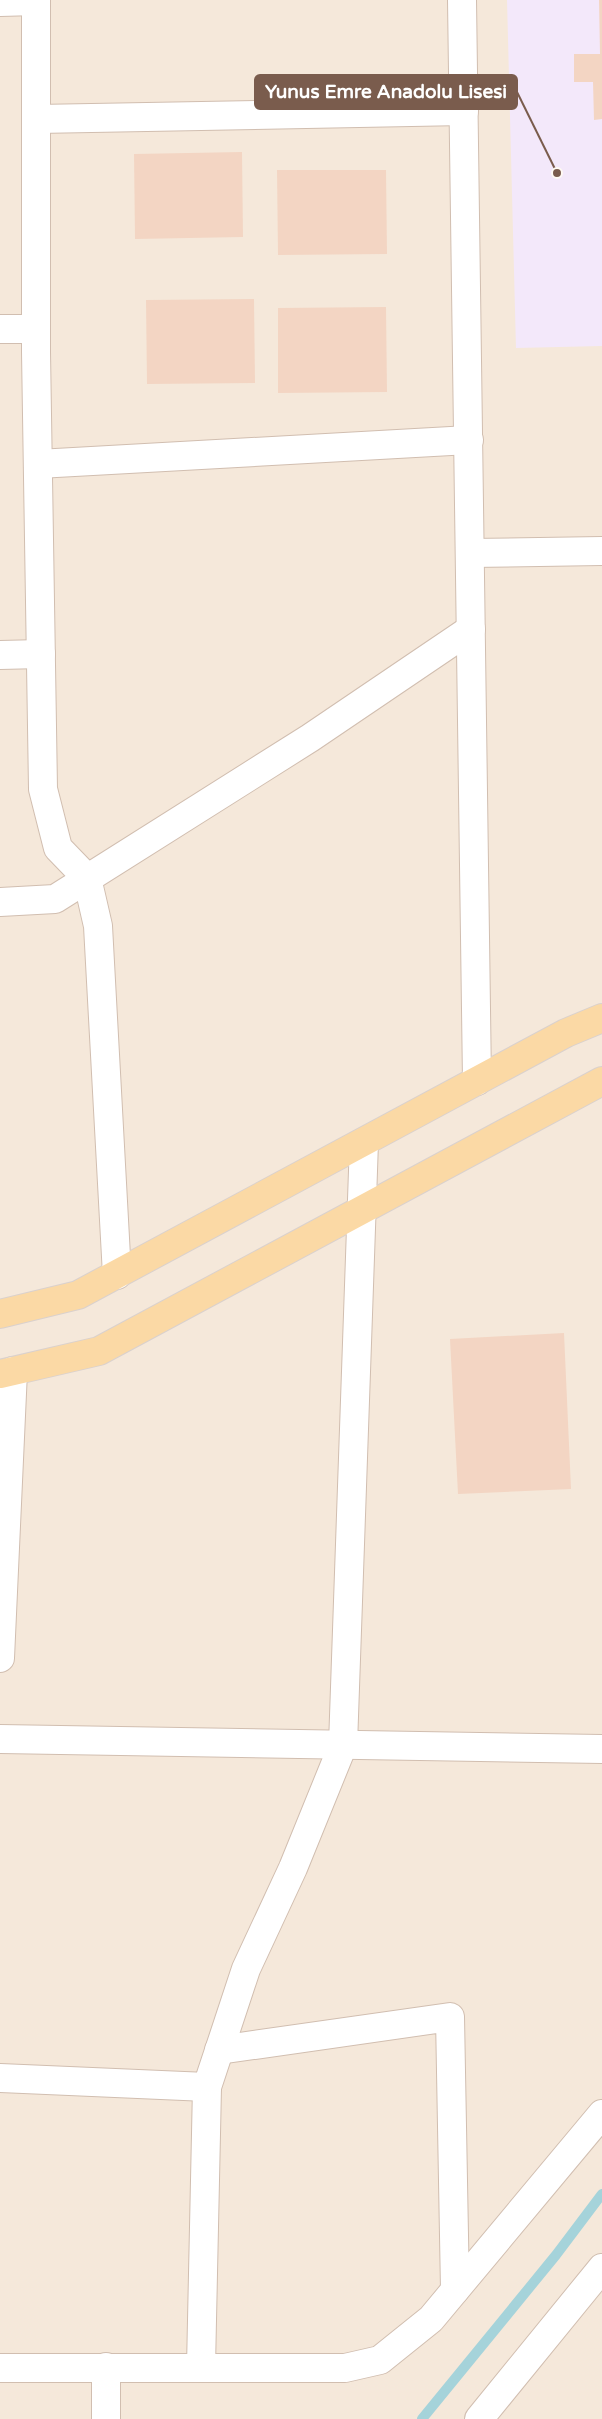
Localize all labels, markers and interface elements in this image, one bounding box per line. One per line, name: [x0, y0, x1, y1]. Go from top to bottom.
callout: Yunus Emre Anadolu Lisesi: [255, 75, 517, 109]
text: Yunus Emre Anadolu Lisesi: [265, 81, 507, 103]

